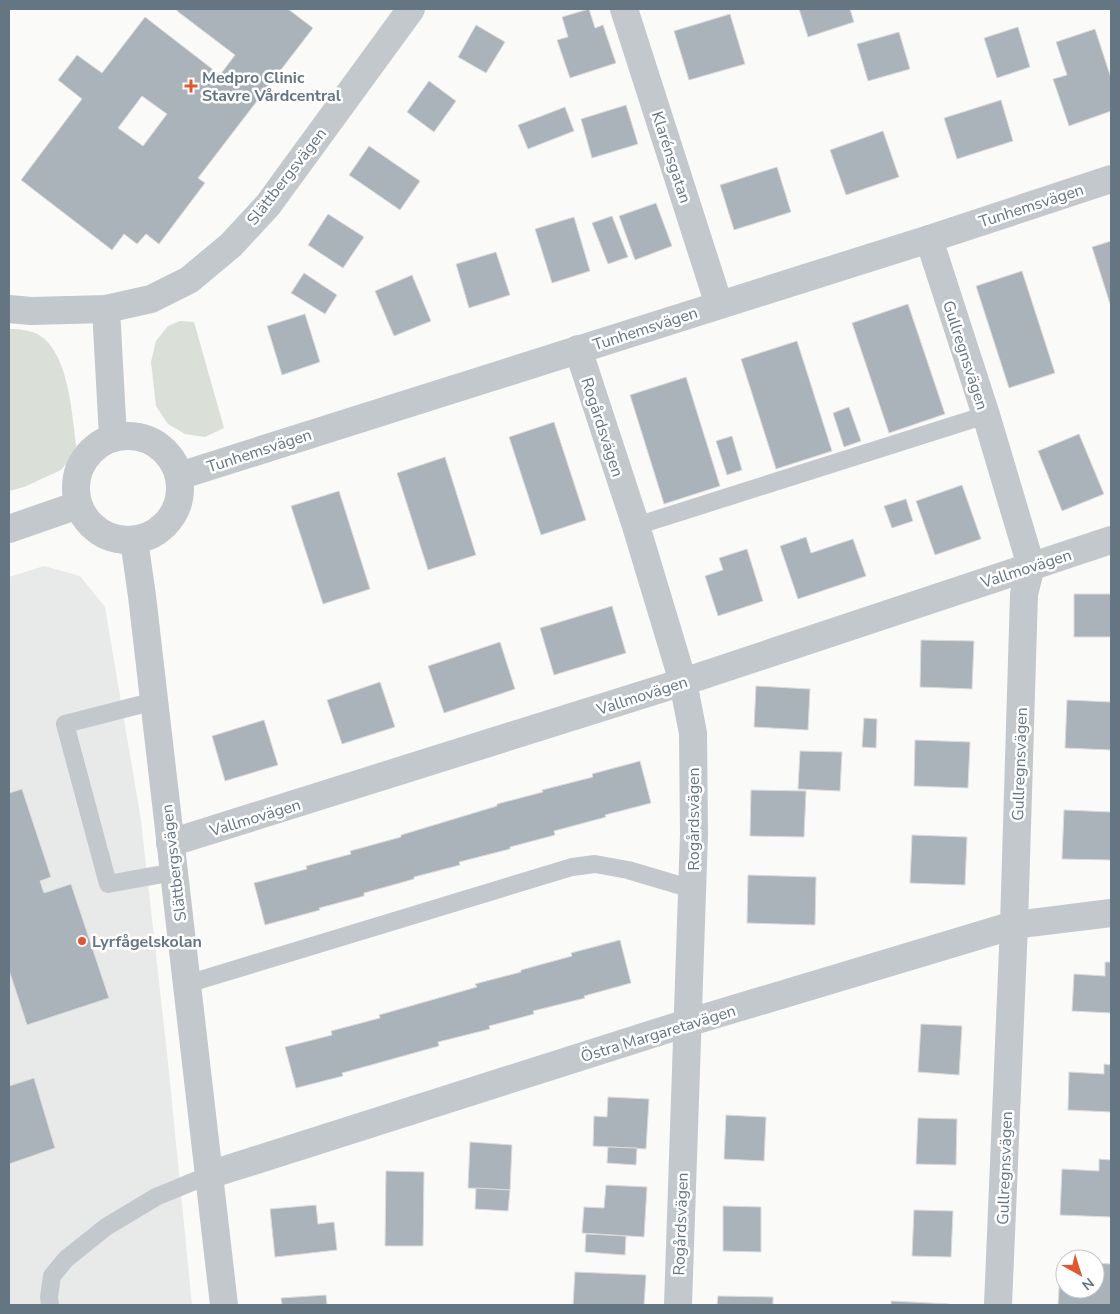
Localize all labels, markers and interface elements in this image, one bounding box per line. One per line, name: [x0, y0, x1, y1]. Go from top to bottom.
place label: Medpro Clinic Stavre Vårdcentral: [202, 67, 341, 107]
marker: Medpro Clinic Stavre Vårdcentral: [184, 79, 198, 93]
street label: Klarénsgatan: [646, 109, 696, 206]
street label: Slättbergsvägen: [242, 123, 332, 230]
street label: Tunhemsvägen: [976, 179, 1087, 233]
street label: Gullregnsvägen: [937, 298, 993, 413]
street label: Tunhemsvägen: [590, 302, 701, 356]
street label: Rogårdsvägen: [576, 375, 628, 480]
street label: Tunhemsvägen: [204, 424, 315, 478]
street label: Vallmovägen: [977, 544, 1074, 594]
street label: Vallmovägen: [593, 671, 690, 721]
street label: Gullregnsvägen: [1007, 707, 1033, 821]
street label: Rogårdsvägen: [683, 767, 705, 871]
street label: Vallmovägen: [206, 794, 303, 843]
street label: Slättbergsvägen: [156, 803, 192, 923]
place label: Lyrfågelskolan: [92, 931, 202, 953]
marker: Lyrfågelskolan: [76, 935, 88, 947]
street label: Östra Margaretavägen: [578, 1000, 739, 1068]
street label: Gullregnsvägen: [992, 1111, 1018, 1225]
street label: Rogårdsvägen: [668, 1172, 694, 1276]
north arrow: [1055, 1249, 1105, 1299]
text: N: [1078, 1273, 1098, 1294]

